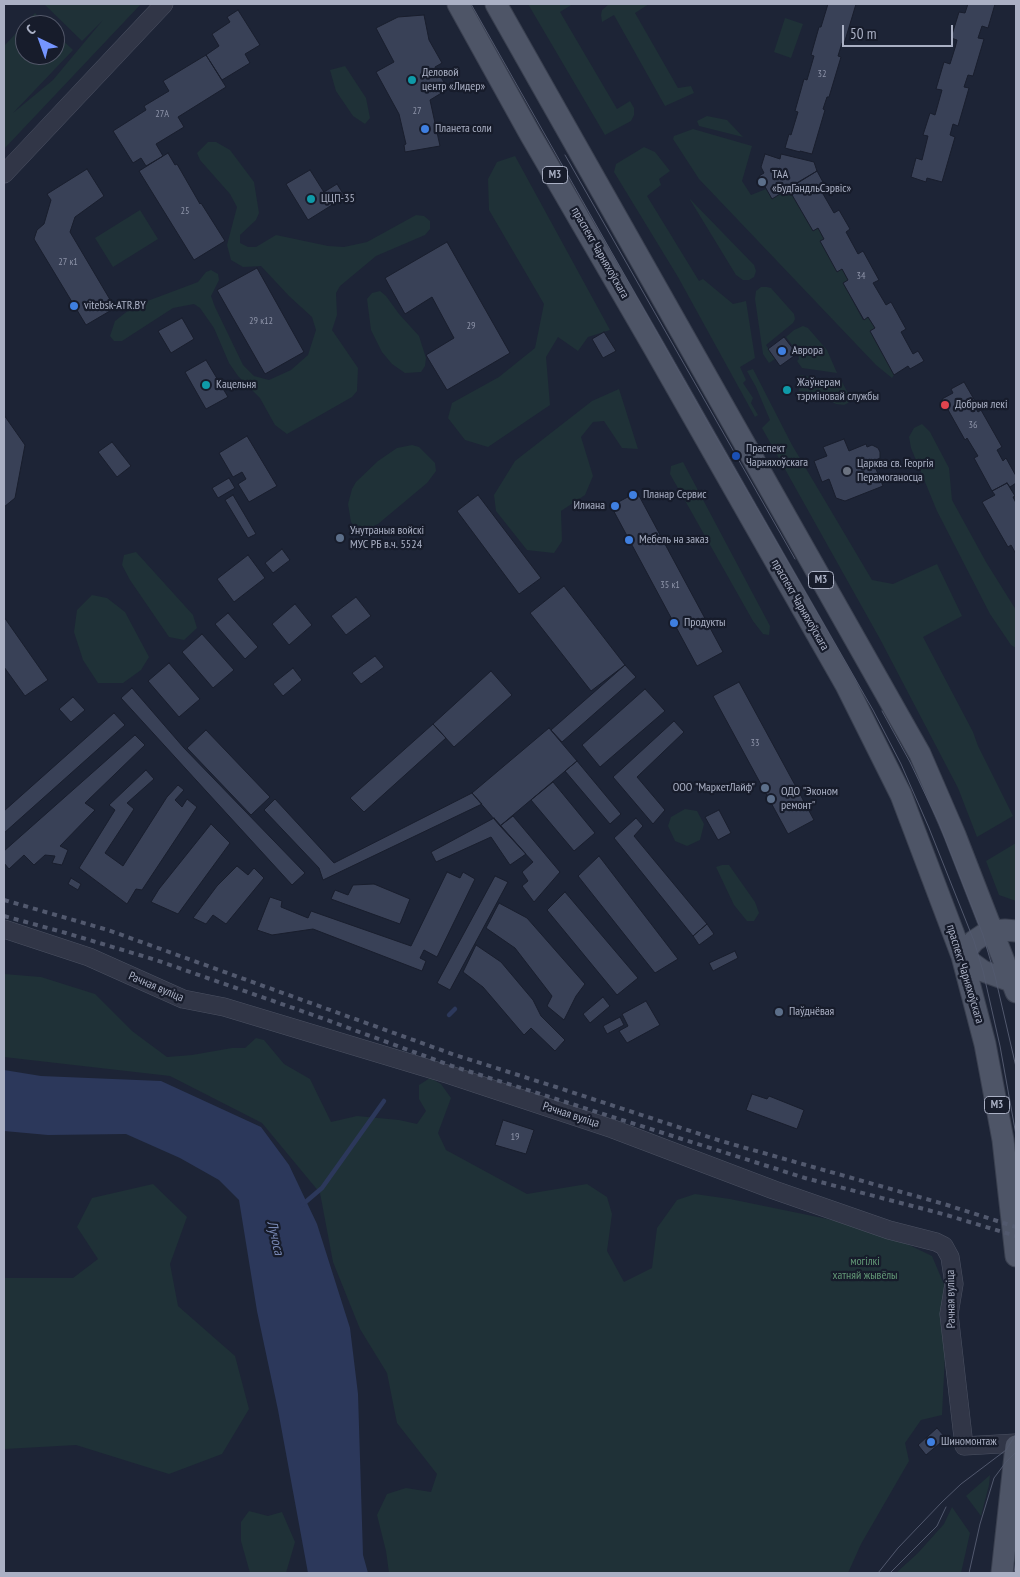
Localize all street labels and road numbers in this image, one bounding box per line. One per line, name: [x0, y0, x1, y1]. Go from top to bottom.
road number: М3: [542, 166, 568, 184]
street label: праспект Чарняхоўскага: [568, 205, 632, 301]
street label: праспект Чарняхоўскага: [768, 557, 832, 653]
road number: М3: [808, 572, 834, 588]
street label: праспект Чарняхоўскага: [943, 923, 987, 1025]
street label: Рачная вуліца: [126, 969, 186, 1005]
road number: М3: [984, 1096, 1010, 1114]
street label: Рачная вуліца: [541, 1099, 601, 1131]
street label: Рачная вуліца: [943, 1270, 959, 1328]

